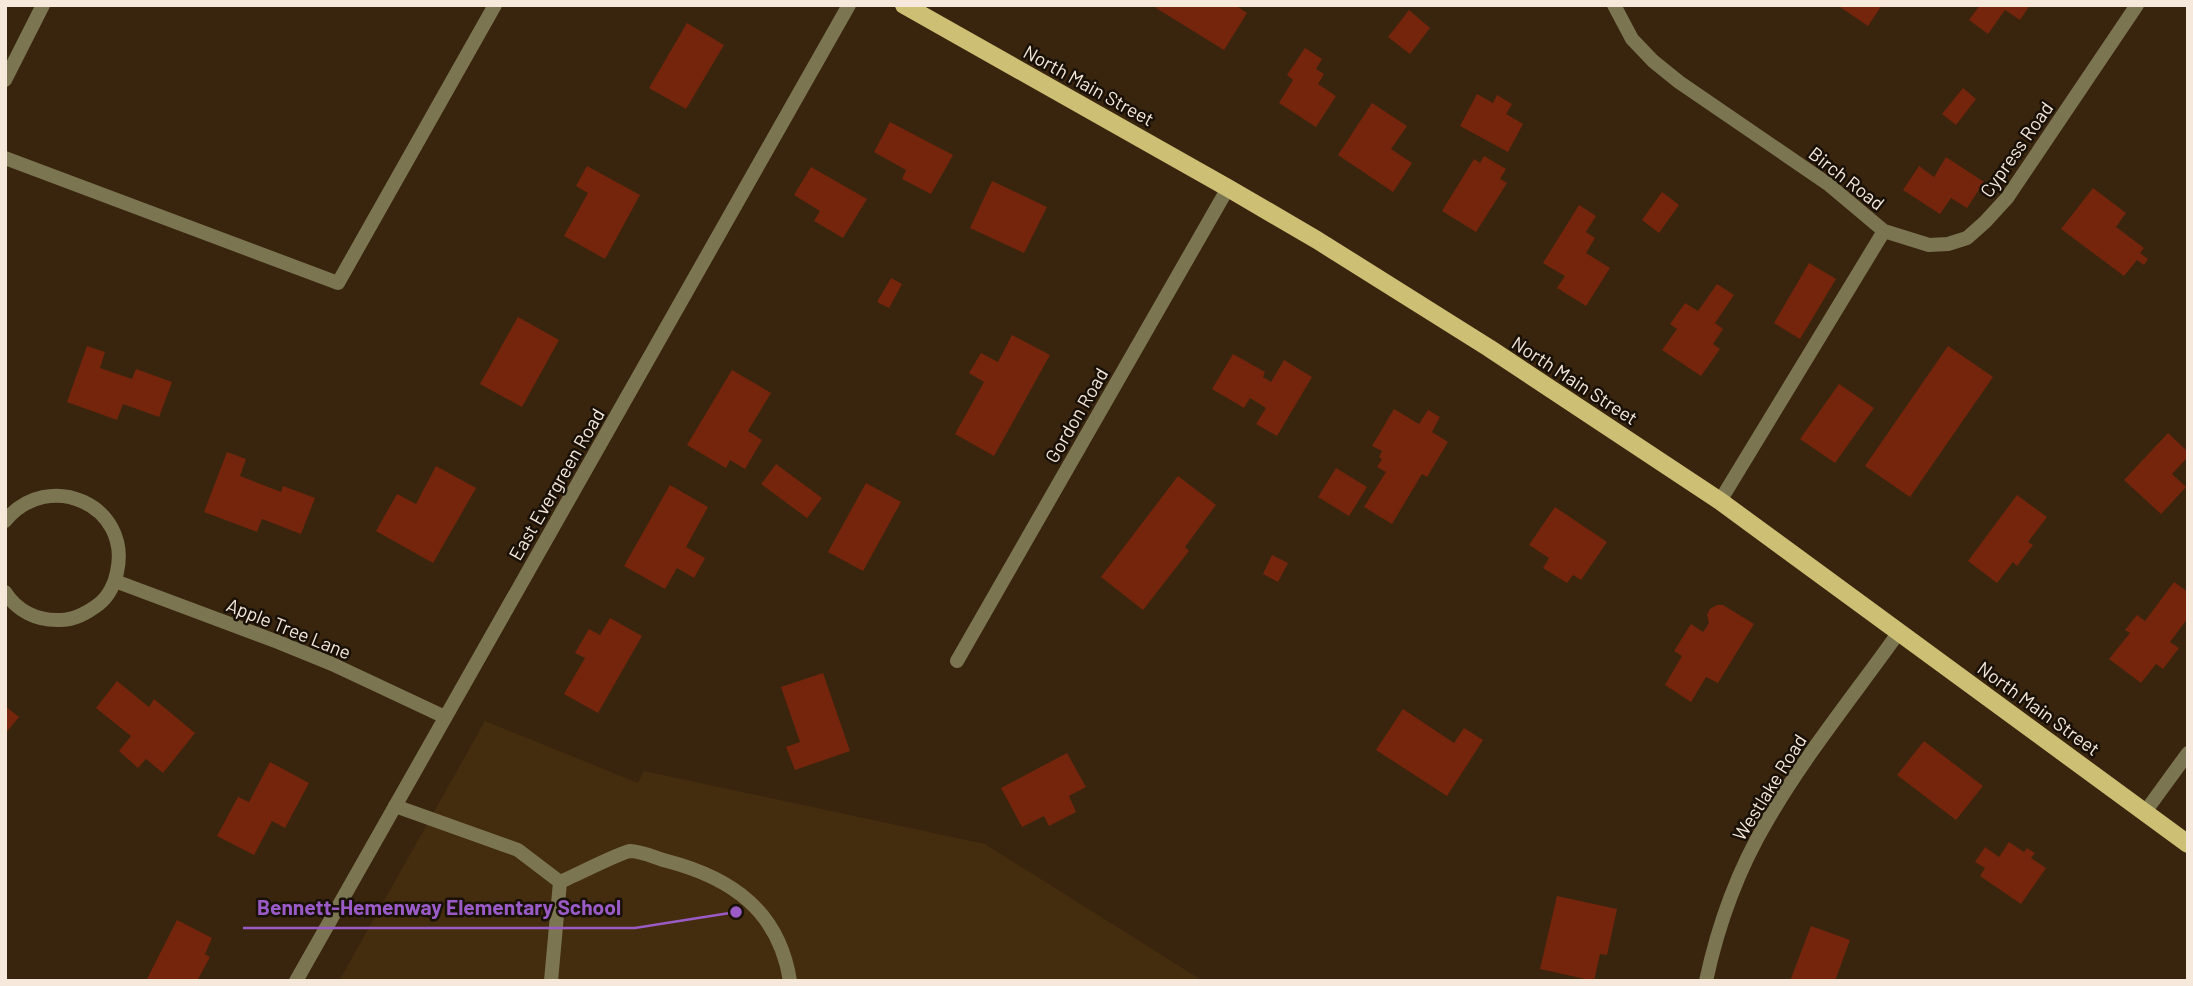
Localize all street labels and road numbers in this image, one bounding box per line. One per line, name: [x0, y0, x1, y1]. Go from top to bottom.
street label: North Main Street: [1020, 40, 1158, 130]
street label: Cypress Road: [1975, 97, 2057, 201]
street label: Birch Road: [1805, 141, 1889, 215]
street label: North Main Street: [1508, 331, 1642, 429]
street label: Gordon Road: [1040, 364, 1112, 466]
street label: East Evergreen Road: [503, 404, 609, 564]
street label: Apple Tree Lane: [223, 593, 355, 663]
street label: North Main Street: [1973, 656, 2105, 760]
street label: Westlake Road: [1727, 730, 1811, 844]

